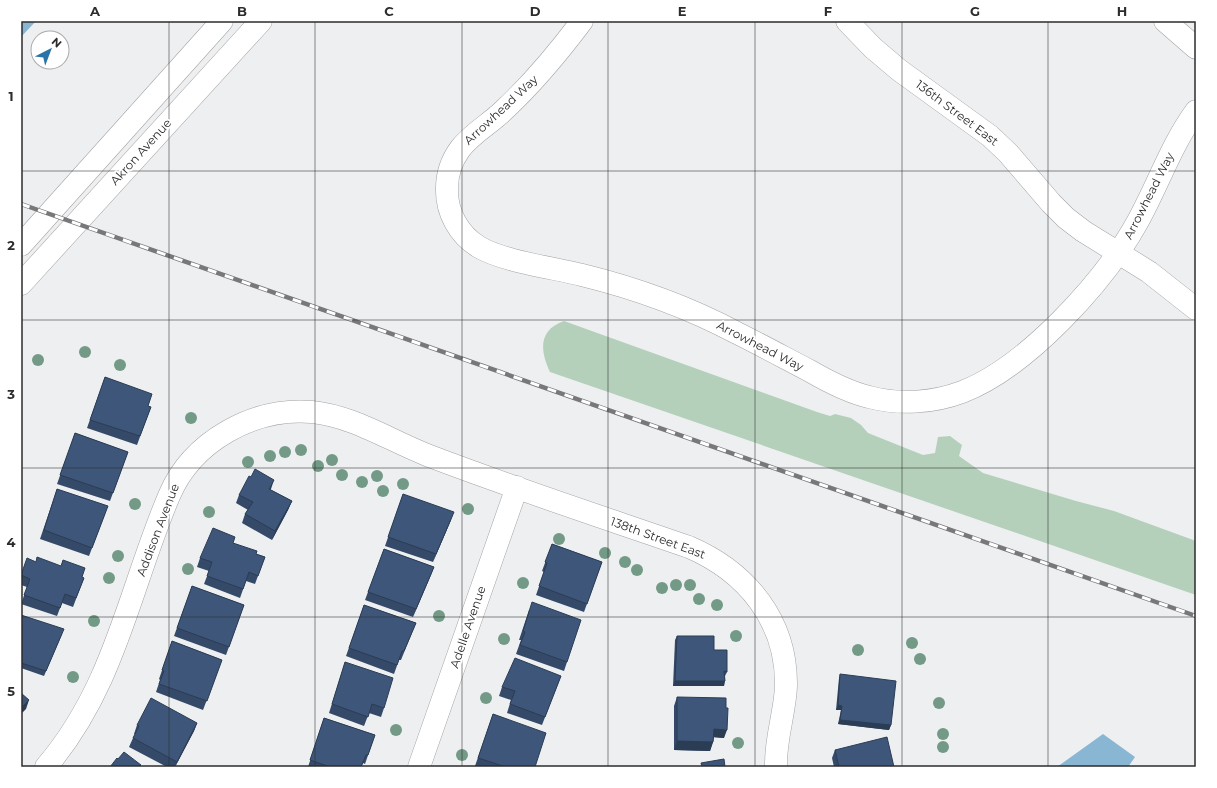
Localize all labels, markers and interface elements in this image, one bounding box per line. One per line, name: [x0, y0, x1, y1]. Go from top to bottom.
text: A: [89, 3, 101, 19]
text: B: [237, 3, 247, 19]
text: C: [384, 3, 394, 19]
text: D: [530, 3, 541, 19]
text: E: [678, 3, 687, 19]
text: F: [824, 3, 832, 19]
text: G: [970, 3, 980, 19]
text: H: [1117, 3, 1127, 19]
north arrow: [30, 30, 70, 70]
text: N: [49, 34, 65, 51]
street label: Arrowhead Way: [461, 71, 541, 148]
street label: 136th Street East: [913, 77, 1002, 149]
text: 1: [8, 88, 14, 104]
street label: Akron Avenue: [107, 115, 174, 188]
street label: Arrowhead Way: [1120, 149, 1177, 242]
text: 2: [7, 237, 15, 253]
street label: Arrowhead Way: [714, 317, 807, 374]
text: 3: [6, 386, 15, 402]
street label: Addison Avenue: [133, 481, 182, 578]
street label: 138th Street East: [609, 513, 708, 562]
text: 4: [7, 534, 16, 550]
street label: Adelle Avenue: [446, 584, 489, 670]
text: 5: [7, 683, 15, 699]

